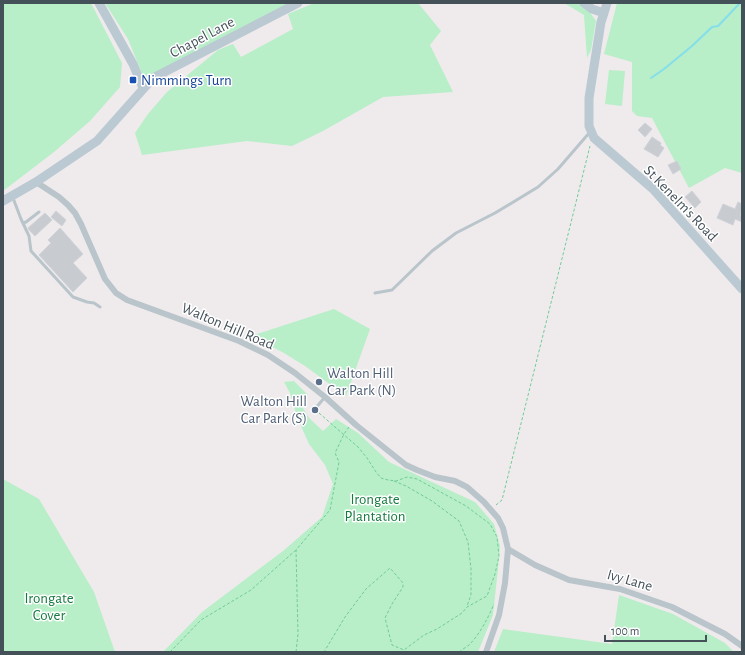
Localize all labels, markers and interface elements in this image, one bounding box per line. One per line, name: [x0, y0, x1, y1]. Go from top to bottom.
street label: Chapel Lane: [167, 14, 237, 61]
place label: Nimmings Turn: [141, 73, 232, 88]
marker: Nimmings Turn: [128, 75, 138, 85]
street label: St Kenelm's Road: [641, 163, 721, 244]
street label: Walton Hill Road: [179, 300, 276, 353]
place label: Walton Hill Car Park (N): [327, 366, 396, 398]
marker: Walton Hill Car Park (N): [314, 377, 324, 387]
place label: Walton Hill Car Park (S): [240, 394, 307, 426]
marker: Walton Hill Car Park (S): [310, 405, 320, 415]
park label: Irongate Plantation: [344, 492, 406, 524]
street label: Ivy Lane: [605, 567, 654, 594]
park label: Irongate Cover: [24, 591, 74, 623]
scale bar: [605, 617, 706, 643]
text: 100 m: [611, 625, 639, 637]

